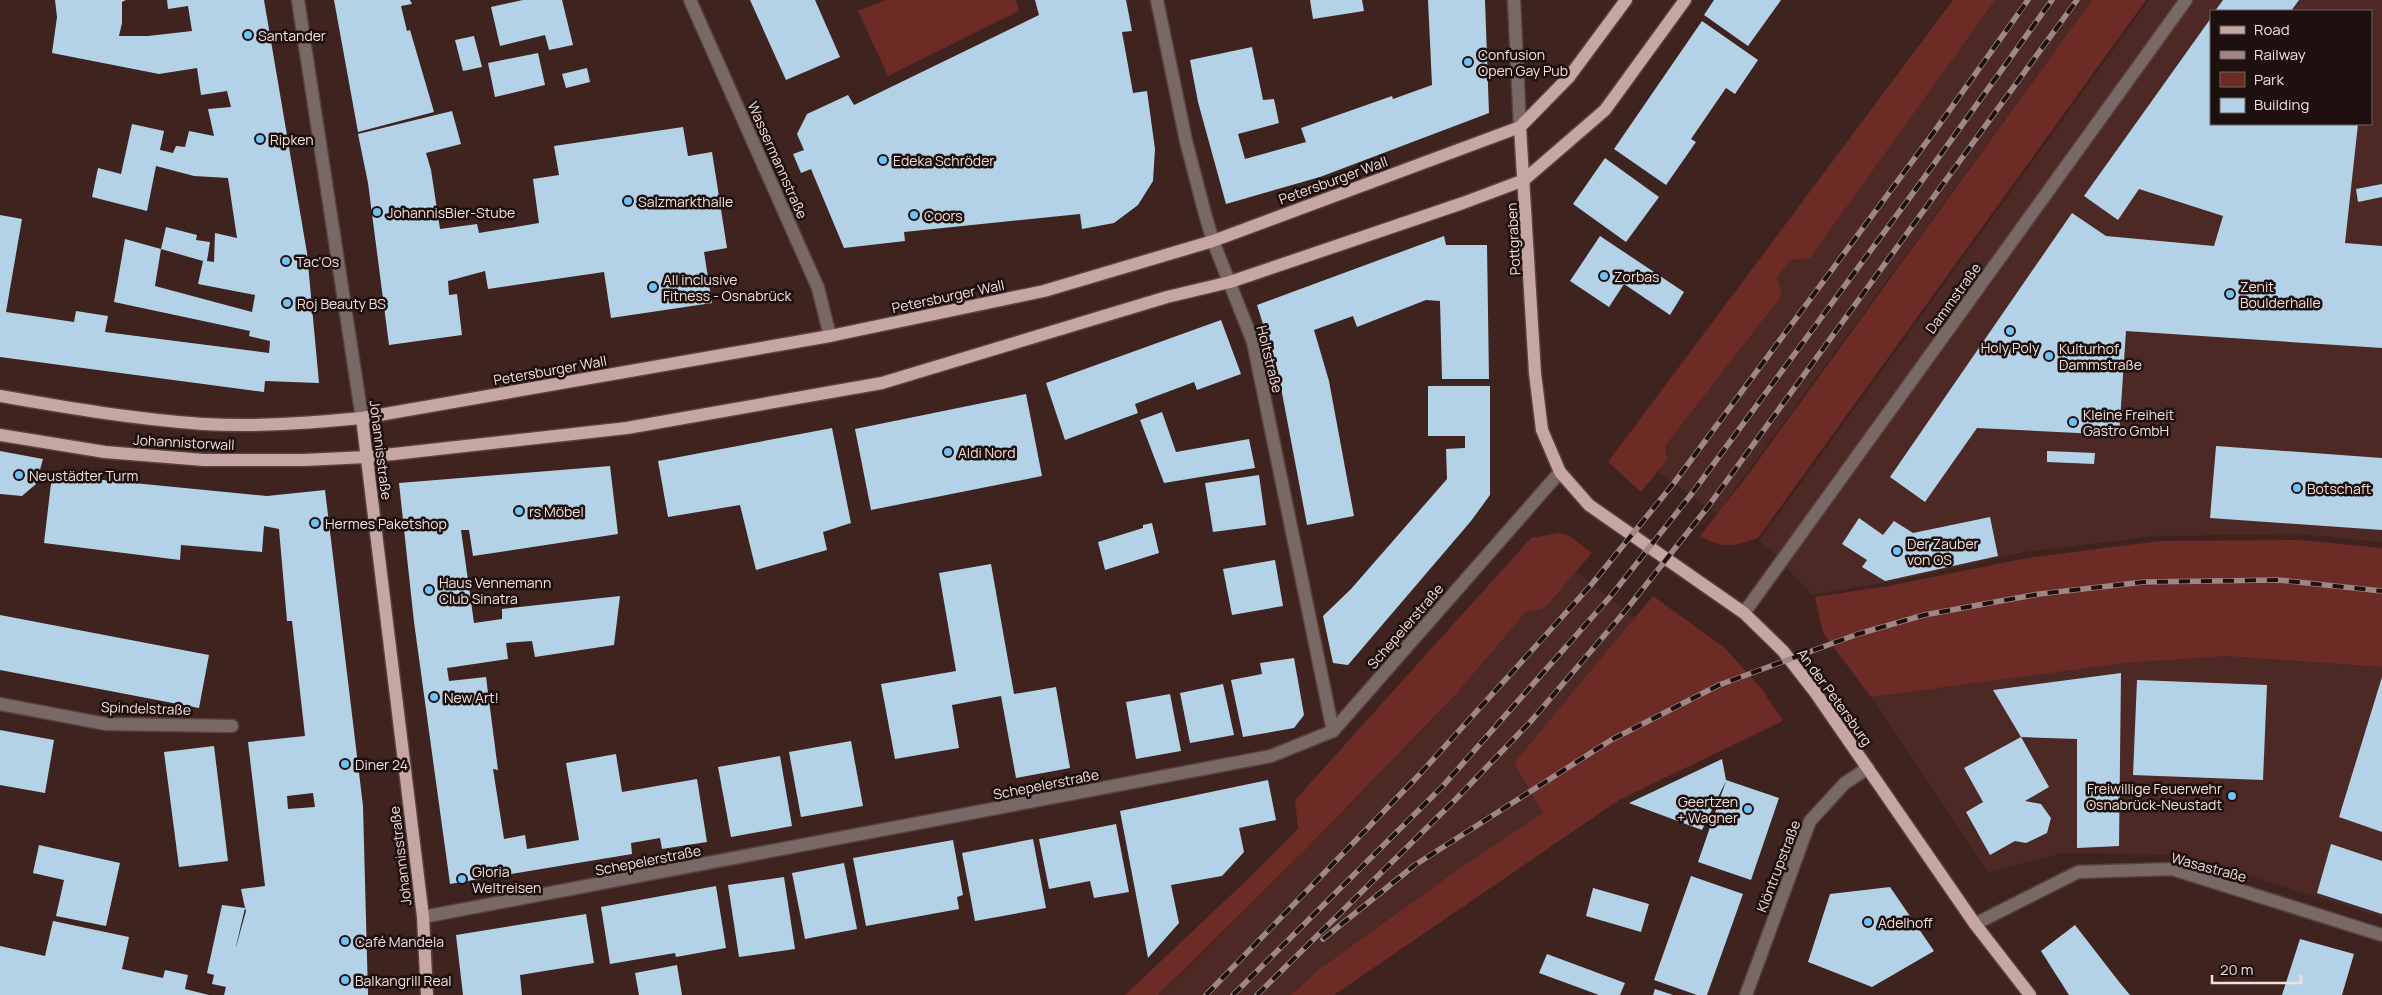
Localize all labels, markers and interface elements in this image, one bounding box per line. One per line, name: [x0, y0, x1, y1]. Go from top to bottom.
legend: [2210, 10, 2372, 125]
text: Road: [2254, 19, 2290, 40]
place label: Santander: [258, 26, 326, 45]
marker: Santander: [242, 29, 254, 41]
text: Railway: [2254, 44, 2306, 65]
place label: Confusion Open Gay Pub: [1478, 45, 1568, 80]
marker: Confusion Open Gay Pub: [1462, 56, 1474, 68]
text: Park: [2254, 69, 2284, 90]
text: Building: [2254, 94, 2309, 115]
street label: Wassermannstraße: [744, 98, 812, 222]
place label: Ripken: [270, 130, 313, 149]
marker: Ripken: [254, 133, 266, 145]
place label: Edeka Schröder: [893, 151, 994, 170]
street label: Petersburger Wall: [1276, 151, 1390, 209]
marker: Edeka Schröder: [877, 154, 889, 166]
place label: Salzmarkthalle: [638, 192, 733, 211]
marker: Salzmarkthalle: [622, 195, 634, 207]
street label: Pottgraben: [1502, 202, 1524, 276]
place label: JohannisBier-Stube: [387, 203, 515, 222]
marker: JohannisBier-Stube: [371, 206, 383, 218]
place label: Coors: [924, 206, 963, 225]
marker: Coors: [908, 209, 920, 221]
place label: Tac'Os: [296, 252, 339, 271]
marker: Tac'Os: [280, 255, 292, 267]
street label: Dammstraße: [1921, 259, 1985, 337]
place label: Zorbas: [1614, 267, 1659, 286]
place label: All inclusive Fitness - Osnabrück: [663, 270, 793, 305]
marker: Zorbas: [1598, 270, 1610, 282]
street label: Petersburger Wall: [890, 275, 1006, 317]
place label: Zenit Boulderhalle: [2240, 277, 2321, 312]
marker: All inclusive Fitness - Osnabrück: [647, 281, 659, 293]
marker: Zenit Boulderhalle: [2224, 288, 2236, 300]
place label: Roj Beauty BS: [297, 294, 386, 313]
marker: Roj Beauty BS: [281, 297, 293, 309]
street label: Holtstraße: [1252, 323, 1288, 395]
marker: Holy Poly: [2004, 325, 2016, 337]
place label: Holy Poly: [1981, 338, 2040, 357]
place label: Kulturhof Dammstraße: [2059, 339, 2142, 374]
marker: Kulturhof Dammstraße: [2043, 350, 2055, 362]
street label: Petersburger Wall: [492, 351, 608, 389]
street label: Johannisstraße: [365, 399, 397, 501]
place label: Kleine Freiheit Gastro GmbH: [2083, 405, 2174, 440]
marker: Kleine Freiheit Gastro GmbH: [2067, 416, 2079, 428]
street label: Johannistorwall: [133, 430, 235, 454]
place label: Aldi Nord: [958, 443, 1016, 462]
marker: Aldi Nord: [942, 446, 954, 458]
place label: Neustädter Turm: [29, 466, 138, 485]
marker: Neustädter Turm: [13, 469, 25, 481]
place label: Botschaft: [2307, 479, 2372, 498]
marker: Botschaft: [2291, 482, 2303, 494]
place label: rs Möbel: [529, 502, 584, 521]
marker: rs Möbel: [513, 505, 525, 517]
place label: Hermes Paketshop: [325, 514, 447, 533]
marker: Hermes Paketshop: [309, 517, 321, 529]
place label: Der Zauber von OS: [1907, 534, 1979, 569]
marker: Der Zauber von OS: [1891, 545, 1903, 557]
place label: Haus Vennemann Club Sinatra: [439, 573, 551, 608]
street label: Schepelerstraße: [1363, 579, 1447, 673]
marker: Haus Vennemann Club Sinatra: [423, 584, 435, 596]
street label: An der Petersburg: [1793, 644, 1877, 750]
place label: New Art!: [444, 688, 499, 707]
marker: New Art!: [428, 691, 440, 703]
street label: Spindelstraße: [101, 697, 191, 719]
place label: Diner 24: [355, 755, 408, 774]
marker: Diner 24: [339, 758, 351, 770]
street label: Schepelerstraße: [991, 764, 1101, 804]
place label: Freiwillige Feuerwehr Osnabrück-Neustadt: [2086, 779, 2222, 814]
marker: Freiwillige Feuerwehr Osnabrück-Neustadt: [2226, 790, 2238, 802]
place label: Geertzen + Wagner: [1677, 792, 1738, 827]
marker: Geertzen + Wagner: [1742, 803, 1754, 815]
street label: Johannisstraße: [384, 805, 416, 907]
street label: Klöntrupstraße: [1752, 817, 1804, 915]
street label: Schepelerstraße: [593, 840, 703, 880]
street label: Wasastraße: [2169, 848, 2249, 886]
place label: Gloria Weltreisen: [472, 862, 541, 897]
marker: Gloria Weltreisen: [456, 873, 468, 885]
place label: Adelhoff: [1878, 913, 1933, 932]
marker: Adelhoff: [1862, 916, 1874, 928]
place label: Café Mandela: [355, 932, 444, 951]
marker: Café Mandela: [339, 935, 351, 947]
scale bar: [2212, 952, 2301, 984]
text: 20 m: [2220, 959, 2253, 980]
place label: Balkangrill Real: [355, 971, 452, 990]
marker: Balkangrill Real: [339, 974, 351, 986]

